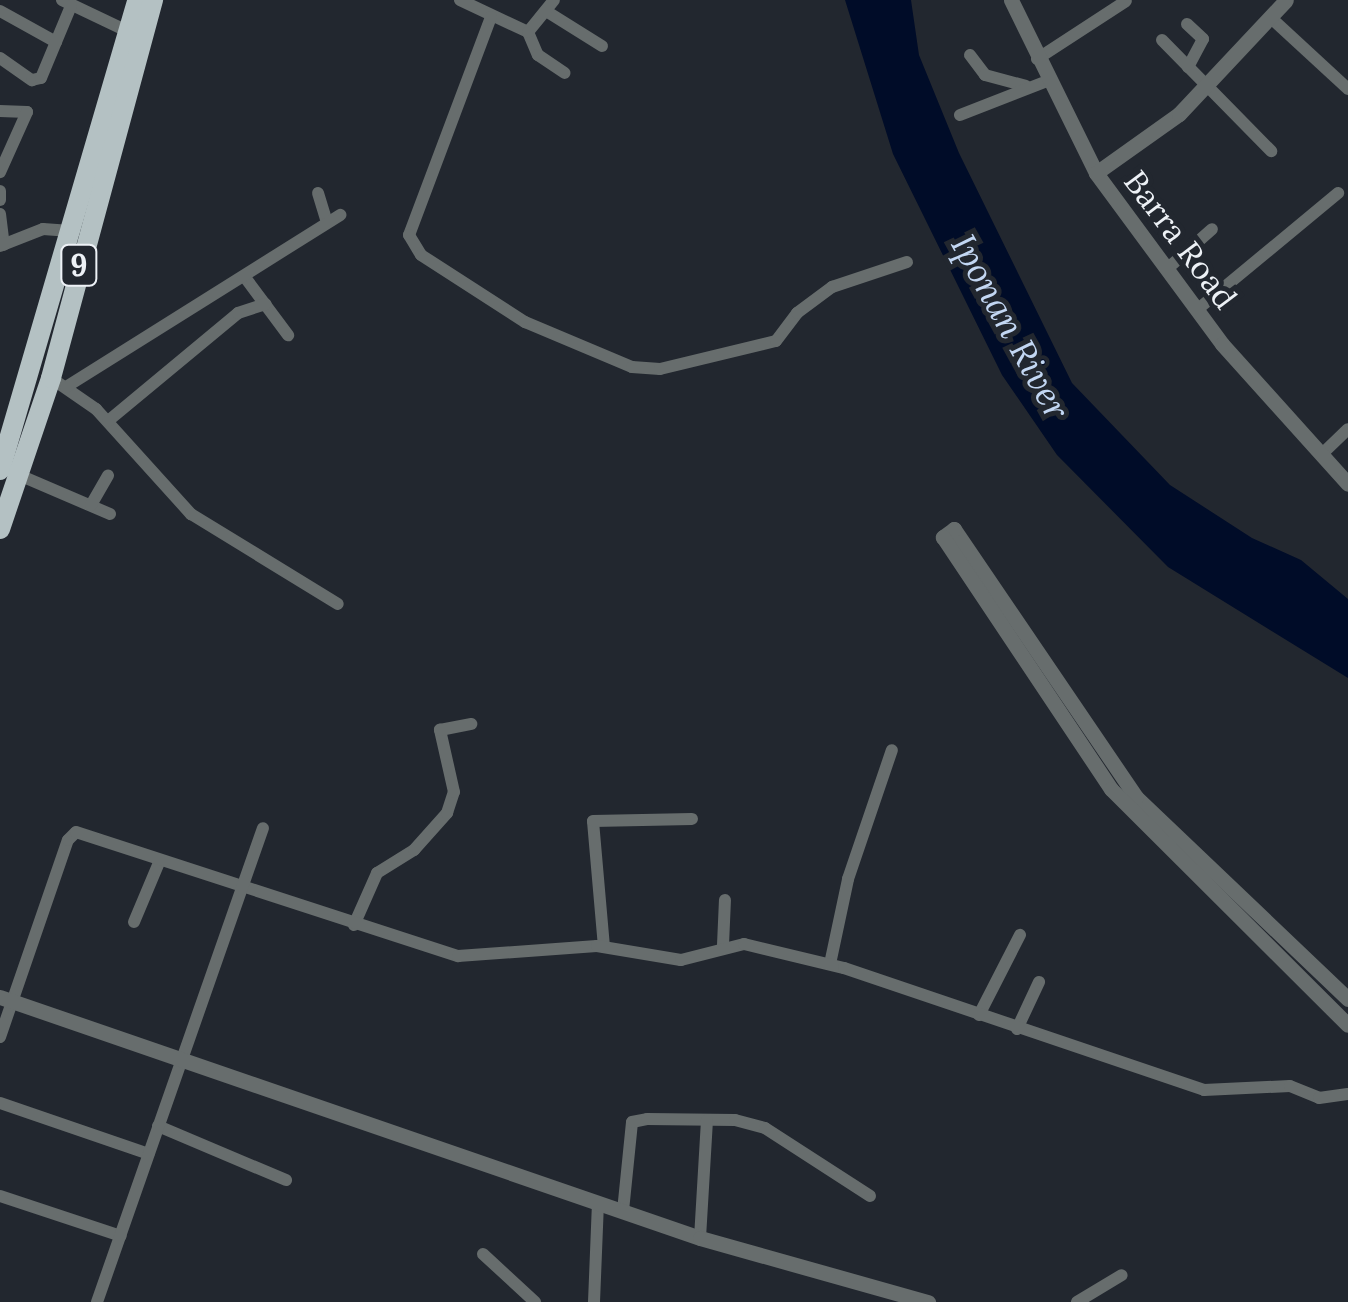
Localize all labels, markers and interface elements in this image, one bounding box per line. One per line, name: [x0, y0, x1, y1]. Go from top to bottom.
street label: Barra Road: [1116, 163, 1244, 317]
water label: Iponan River: [942, 227, 1078, 427]
road number: 9: [59, 240, 99, 290]

